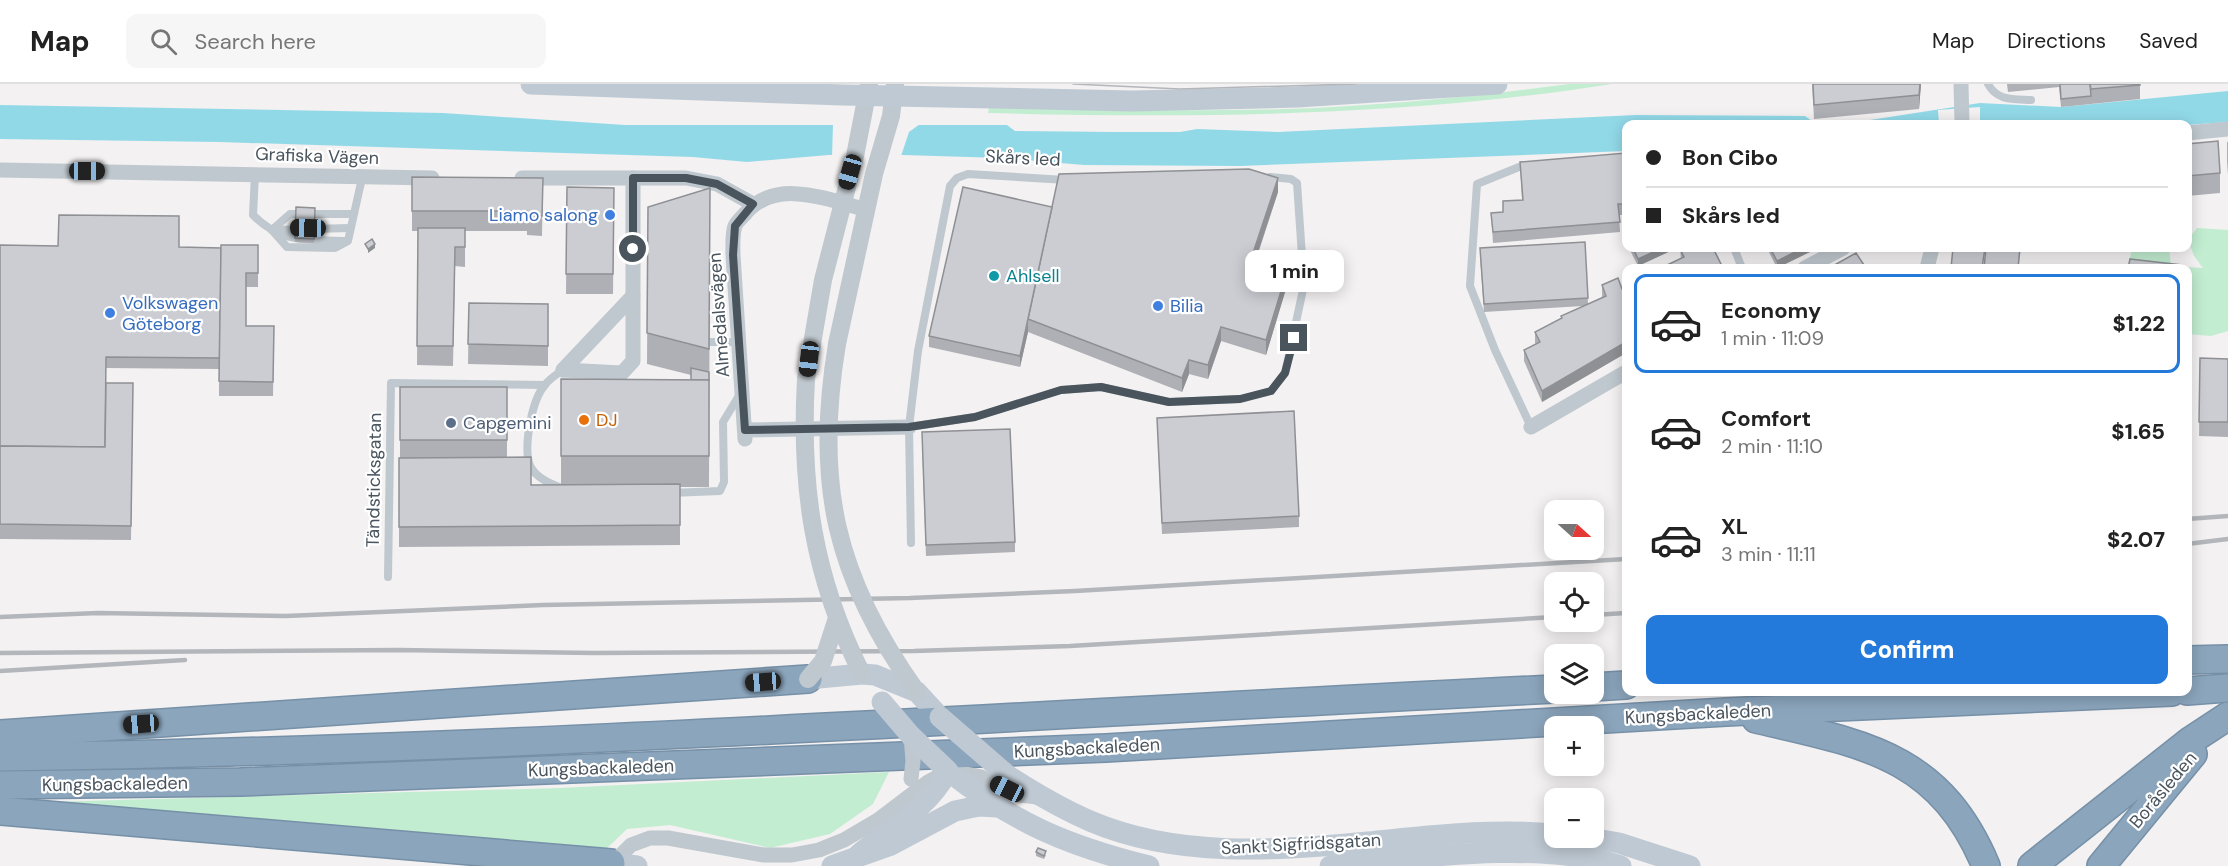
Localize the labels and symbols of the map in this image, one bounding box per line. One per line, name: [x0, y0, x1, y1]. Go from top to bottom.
street label: Grafiska Vägen: [255, 142, 379, 170]
street label: Skårs led: [985, 144, 1061, 172]
car: [836, 152, 864, 192]
car: [69, 162, 105, 180]
place label: Liamo salong: [489, 203, 598, 227]
marker: Liamo salong: [603, 208, 617, 222]
car: [290, 219, 326, 237]
route start: [619, 235, 646, 262]
callout: 1 min: [1244, 251, 1344, 293]
street label: Almedalsvägen: [703, 252, 735, 378]
place label: Ahlsell: [1006, 264, 1060, 288]
marker: Ahlsell: [987, 269, 1001, 283]
place label: Volkswagen Göteborg: [122, 291, 218, 336]
place label: Bilia: [1170, 294, 1203, 318]
marker: Bilia: [1151, 299, 1165, 313]
marker: Volkswagen Göteborg: [103, 306, 117, 320]
route end: [1280, 324, 1307, 351]
car: [798, 340, 820, 378]
place label: DJ: [596, 408, 617, 432]
place label: Capgemini: [463, 411, 552, 435]
street label: Tändsticksgatan: [361, 412, 387, 548]
marker: DJ: [577, 413, 591, 427]
marker: Capgemini: [444, 416, 458, 430]
north arrow: [1544, 500, 1604, 560]
car: [744, 672, 782, 692]
street label: Kungsbackaleden: [1624, 698, 1772, 730]
car: [122, 714, 160, 734]
street label: Kungsbackaleden: [1013, 732, 1161, 764]
street label: Boråsleden: [2124, 747, 2202, 833]
street label: Kungsbackaleden: [528, 753, 674, 783]
street label: Kungsbackaleden: [42, 771, 188, 797]
car: [987, 773, 1027, 805]
street label: Sankt Sigfridsgatan: [1220, 828, 1382, 860]

